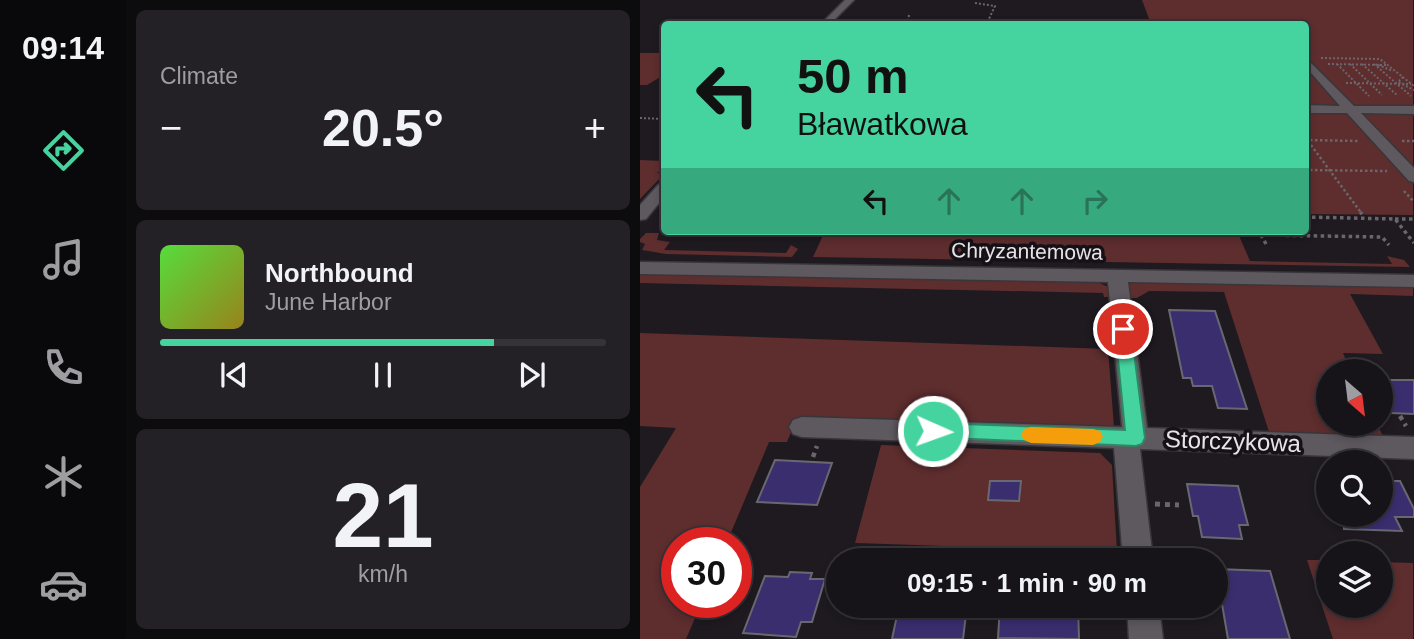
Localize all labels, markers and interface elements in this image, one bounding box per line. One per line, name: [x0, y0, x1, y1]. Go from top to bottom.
text: 09:14: [22, 30, 104, 66]
icon: left: [682, 49, 773, 140]
text: 50 m: [797, 49, 909, 103]
text: Climate: [160, 63, 238, 89]
text: 20.5°: [322, 99, 444, 157]
text: Bławatkowa: [797, 106, 968, 142]
text: −: [160, 107, 182, 149]
text: +: [584, 107, 606, 149]
icon: directions: [39, 126, 88, 175]
icon: left: [857, 182, 895, 220]
icon: ahead: [930, 182, 968, 220]
icon: ahead: [1003, 182, 1041, 220]
icon: right: [1076, 182, 1114, 220]
icon: music: [39, 235, 88, 284]
street label: Chryzantemowa: [951, 238, 1103, 264]
text: Northbound: [265, 258, 414, 288]
text: June Harbor: [265, 289, 392, 315]
pin: [1093, 299, 1153, 359]
icon: arrive: [1104, 310, 1142, 348]
icon: phone: [39, 343, 88, 392]
icon: previous: [215, 356, 253, 394]
icon: pause: [364, 356, 402, 394]
icon: next: [513, 356, 551, 394]
north arrow: [1316, 359, 1392, 436]
map controls: [1316, 359, 1393, 618]
position arrow: [896, 394, 970, 468]
street label: Storczykowa: [1165, 425, 1302, 457]
button: search: [1316, 450, 1393, 527]
icon: climate: [39, 452, 88, 501]
text: 21: [332, 465, 434, 566]
speed limit sign: 30: [661, 527, 752, 618]
button: layers: [1316, 541, 1393, 618]
icon: car: [39, 560, 88, 609]
text: km/h: [358, 561, 408, 587]
text: 09:15 · 1 min · 90 m: [907, 568, 1147, 598]

